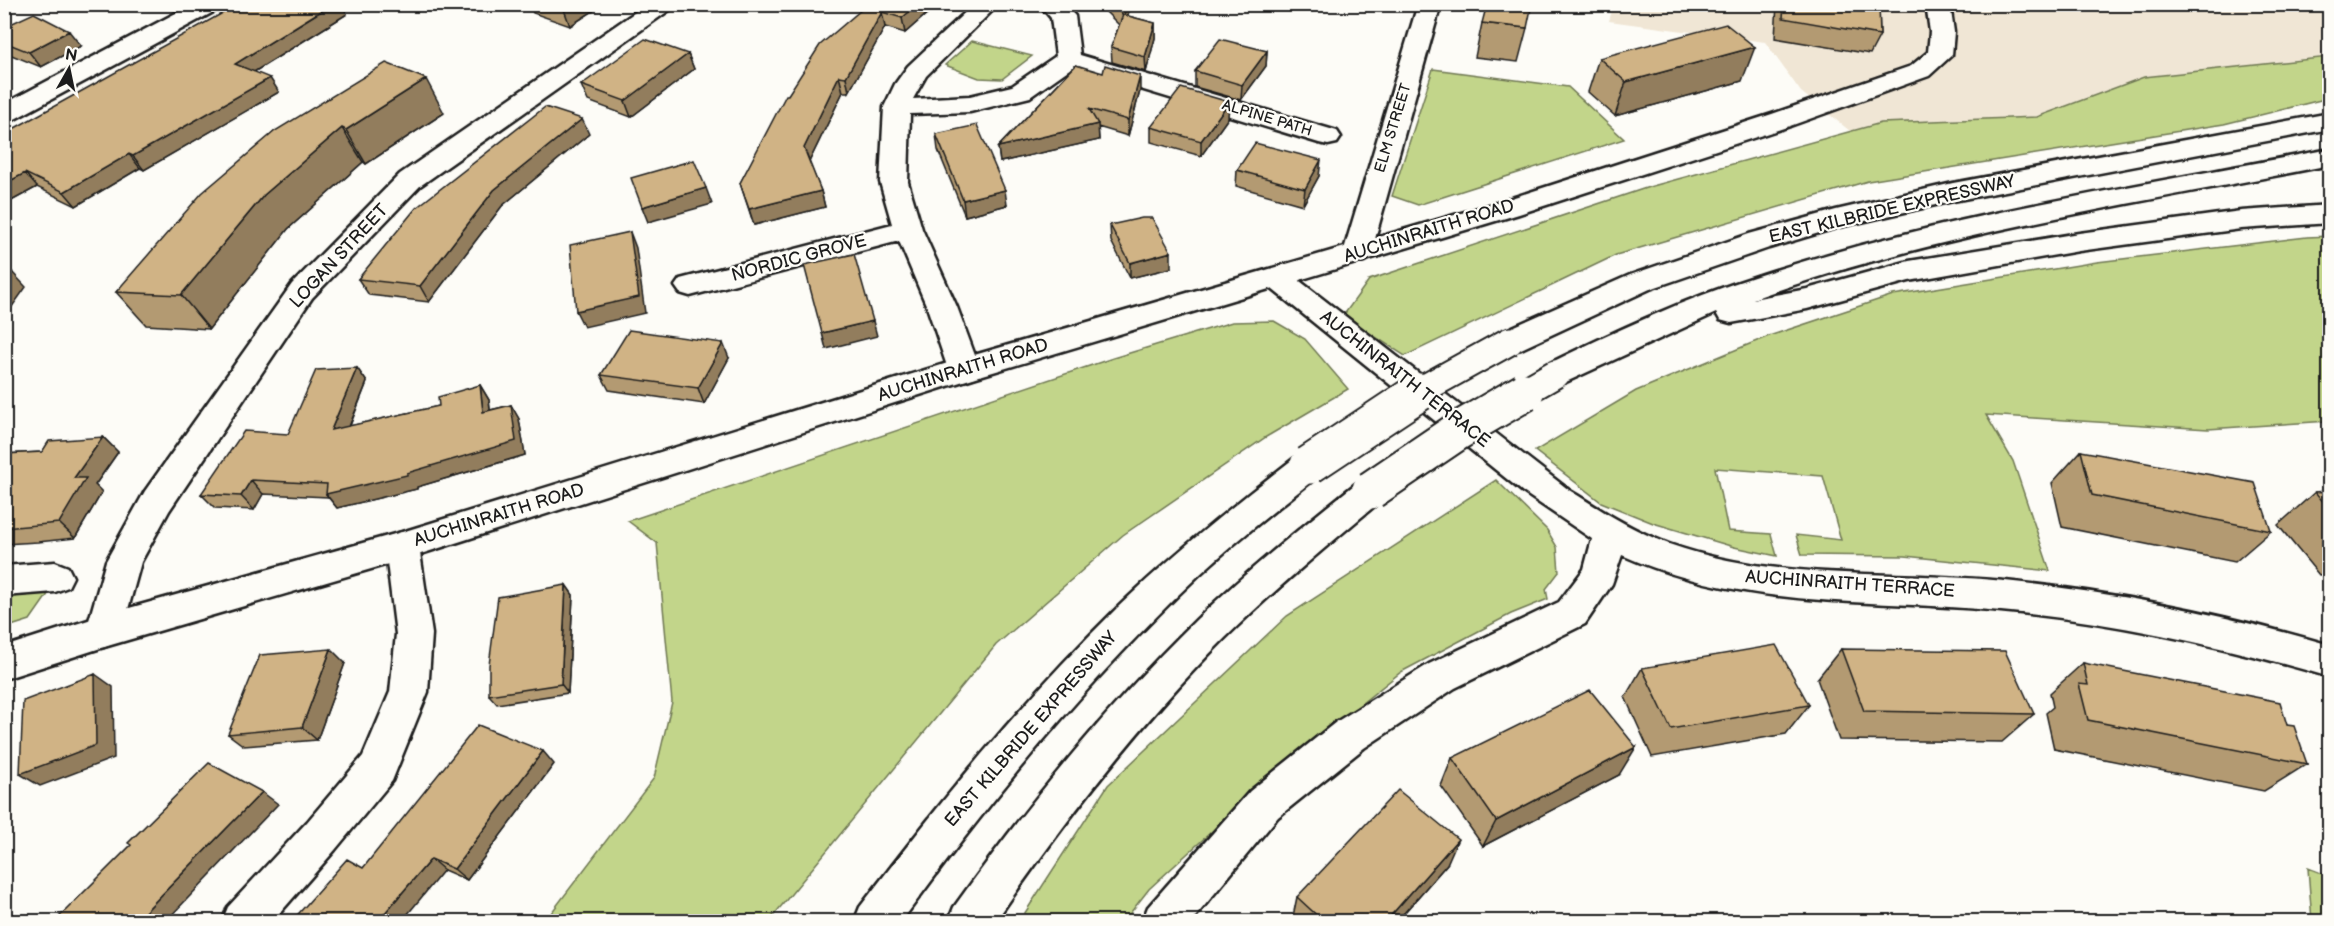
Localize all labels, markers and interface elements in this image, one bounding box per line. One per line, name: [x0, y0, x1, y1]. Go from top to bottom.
north arrow: [39, 39, 99, 99]
text: N: [64, 45, 79, 66]
street label: ELM STREET: [1370, 81, 1416, 175]
street label: ALPINE PATH: [1220, 95, 1314, 141]
street label: EAST KILBRIDE EXPRESSWAY: [1767, 170, 2018, 248]
street label: AUCHINRAITH ROAD: [1341, 195, 1517, 267]
street label: LOGAN STREET: [286, 200, 393, 312]
street label: NORDIC GROVE: [729, 230, 869, 286]
street label: AUCHINRAITH TERRACE: [1316, 306, 1494, 452]
street label: AUCHINRAITH ROAD: [875, 334, 1051, 406]
street label: AUCHINRAITH ROAD: [411, 479, 587, 551]
street label: AUCHINRAITH TERRACE: [1745, 566, 1956, 602]
street label: EAST KILBRIDE EXPRESSWAY: [940, 627, 1122, 831]

